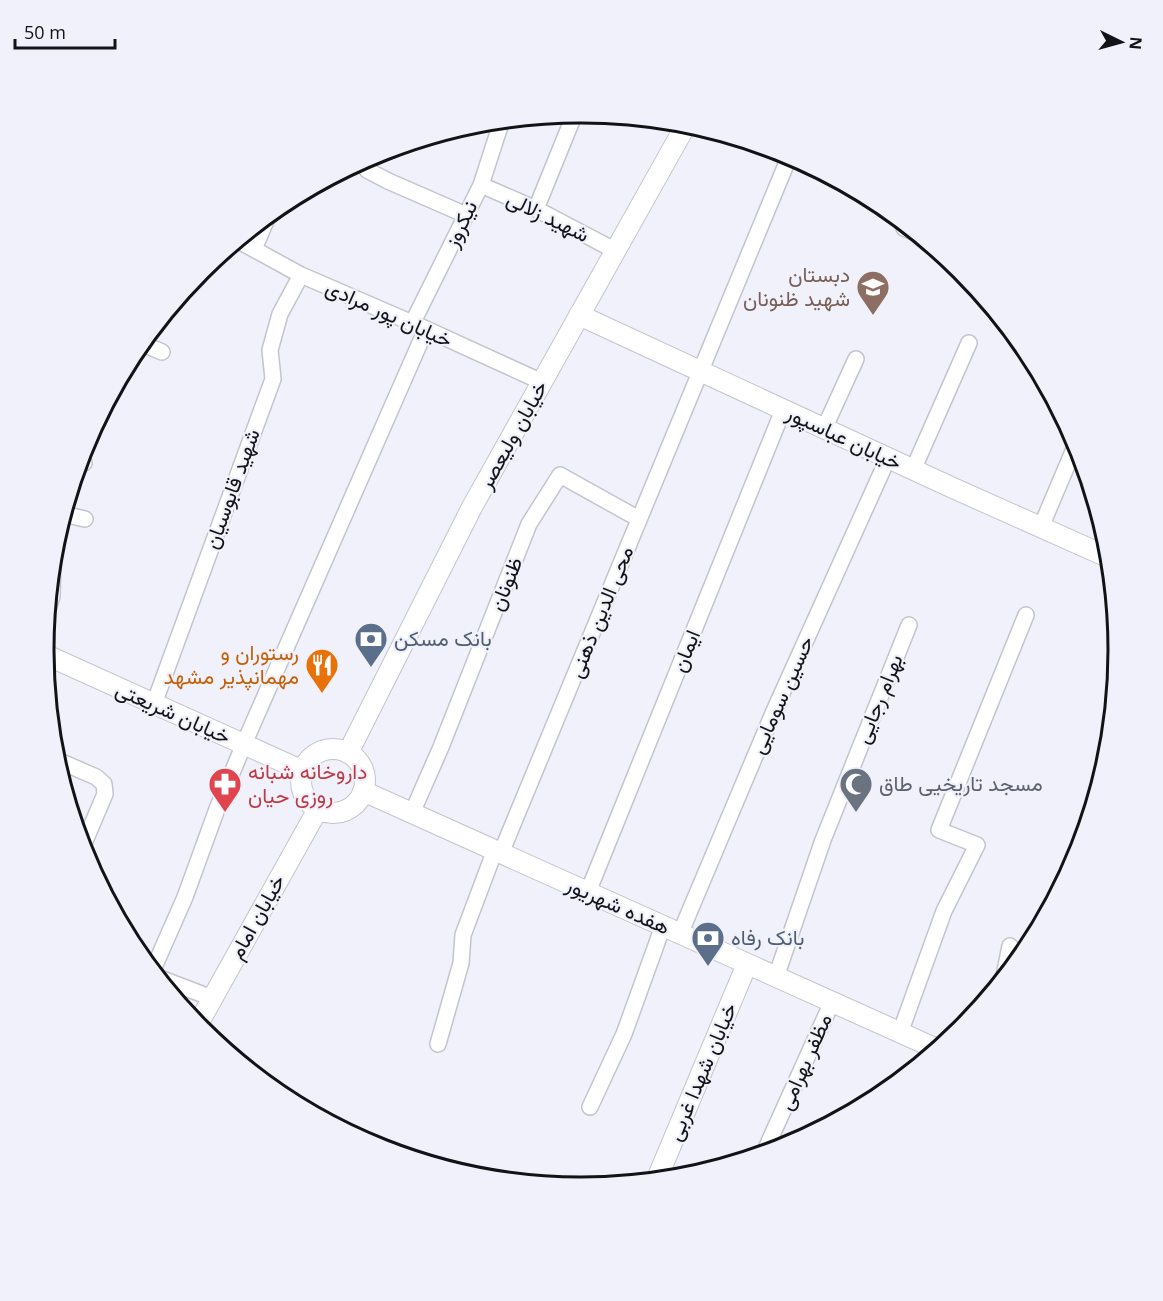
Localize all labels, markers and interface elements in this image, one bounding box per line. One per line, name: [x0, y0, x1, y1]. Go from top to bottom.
scale bar: [15, 12, 116, 50]
north arrow: [1091, 12, 1151, 72]
text: 50 m: [24, 20, 66, 44]
text: N: [1124, 36, 1147, 51]
street label: شهید زلالی: [502, 184, 594, 248]
street label: نیکروز: [436, 196, 483, 252]
place label: دبستان شهید ظنونان: [743, 260, 850, 312]
school or university icon: دبستان شهید ظنونان: [855, 269, 891, 316]
street label: خیابان پور مرادی: [321, 273, 457, 354]
street label: خیابان ولیعصر: [470, 375, 553, 495]
street label: خیابان عباسپور: [781, 398, 907, 477]
street label: شهید قابوسیان: [196, 425, 266, 553]
street label: محی الدین ذهنی: [561, 542, 639, 682]
street label: ظنونان: [482, 553, 529, 615]
bank icon: بانک مسکن: [353, 621, 389, 668]
place label: بانک مسکن: [394, 624, 492, 652]
street label: ایمان: [664, 625, 706, 676]
street label: حسین سومایی: [743, 631, 820, 758]
place label: رستوران و مهمانپذیر مشهد: [164, 638, 299, 691]
restaurant icon: رستوران و مهمانپذیر مشهد: [304, 647, 340, 694]
street label: بهرام رجایی: [847, 650, 910, 748]
street label: خیابان شریعتی: [112, 674, 235, 750]
place label: داروخانه شبانه روزی حیان: [248, 757, 367, 809]
pharmacy icon: داروخانه شبانه روزی حیان: [207, 766, 243, 813]
mosque icon: مسجد تاریخیی طاق: [838, 766, 874, 813]
place label: مسجد تاریخیی طاق: [879, 769, 1043, 797]
street label: خیابان امام: [221, 869, 292, 964]
street label: هفده شهریور: [561, 869, 675, 940]
bank icon: بانک رفاه: [690, 920, 726, 967]
place label: بانک رفاه: [731, 923, 805, 951]
street label: خیابان شهدا غربی: [659, 998, 743, 1145]
street label: مظفر بهرامی: [770, 1009, 838, 1114]

